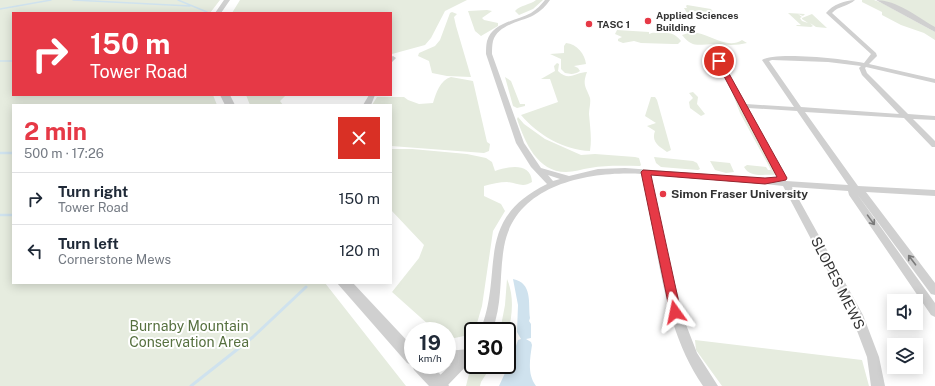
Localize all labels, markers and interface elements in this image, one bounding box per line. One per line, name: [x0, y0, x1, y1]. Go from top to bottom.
place label: Applied Sciences Building: [656, 9, 739, 33]
marker: Applied Sciences Building: [643, 16, 653, 26]
place label: TASC 1: [597, 18, 630, 30]
marker: TASC 1: [584, 19, 594, 29]
text: 150 m: [90, 27, 170, 60]
icon: right: [24, 28, 76, 80]
pin: [702, 44, 736, 78]
icon: arrive: [708, 50, 730, 72]
text: Tower Road: [90, 61, 188, 82]
text: 2 min: [24, 117, 87, 145]
button: close: [338, 117, 380, 159]
text: 500 m · 17:26: [24, 146, 104, 161]
text: Turn right: [58, 183, 128, 200]
place label: Simon Fraser University: [671, 187, 808, 201]
icon: right: [24, 188, 46, 210]
marker: Simon Fraser University: [658, 189, 668, 199]
text: 150 m: [338, 190, 380, 207]
text: Tower Road: [58, 200, 128, 215]
one-way arrow: [867, 215, 875, 226]
street label: SLOPES MEWS: [808, 234, 868, 332]
text: Turn left: [58, 235, 119, 252]
icon: left: [24, 240, 46, 262]
text: 120 m: [339, 242, 380, 259]
text: Cornerstone Mews: [58, 252, 171, 267]
one-way arrow: [907, 255, 916, 266]
position arrow: [654, 291, 696, 333]
map controls: [887, 294, 923, 374]
button: sound: [887, 294, 923, 330]
park label: Burnaby Mountain Conservation Area: [129, 318, 249, 350]
speed limit sign: 30: [464, 322, 516, 374]
text: 19: [419, 331, 441, 355]
button: layers: [887, 338, 923, 374]
text: km/h: [418, 352, 442, 364]

